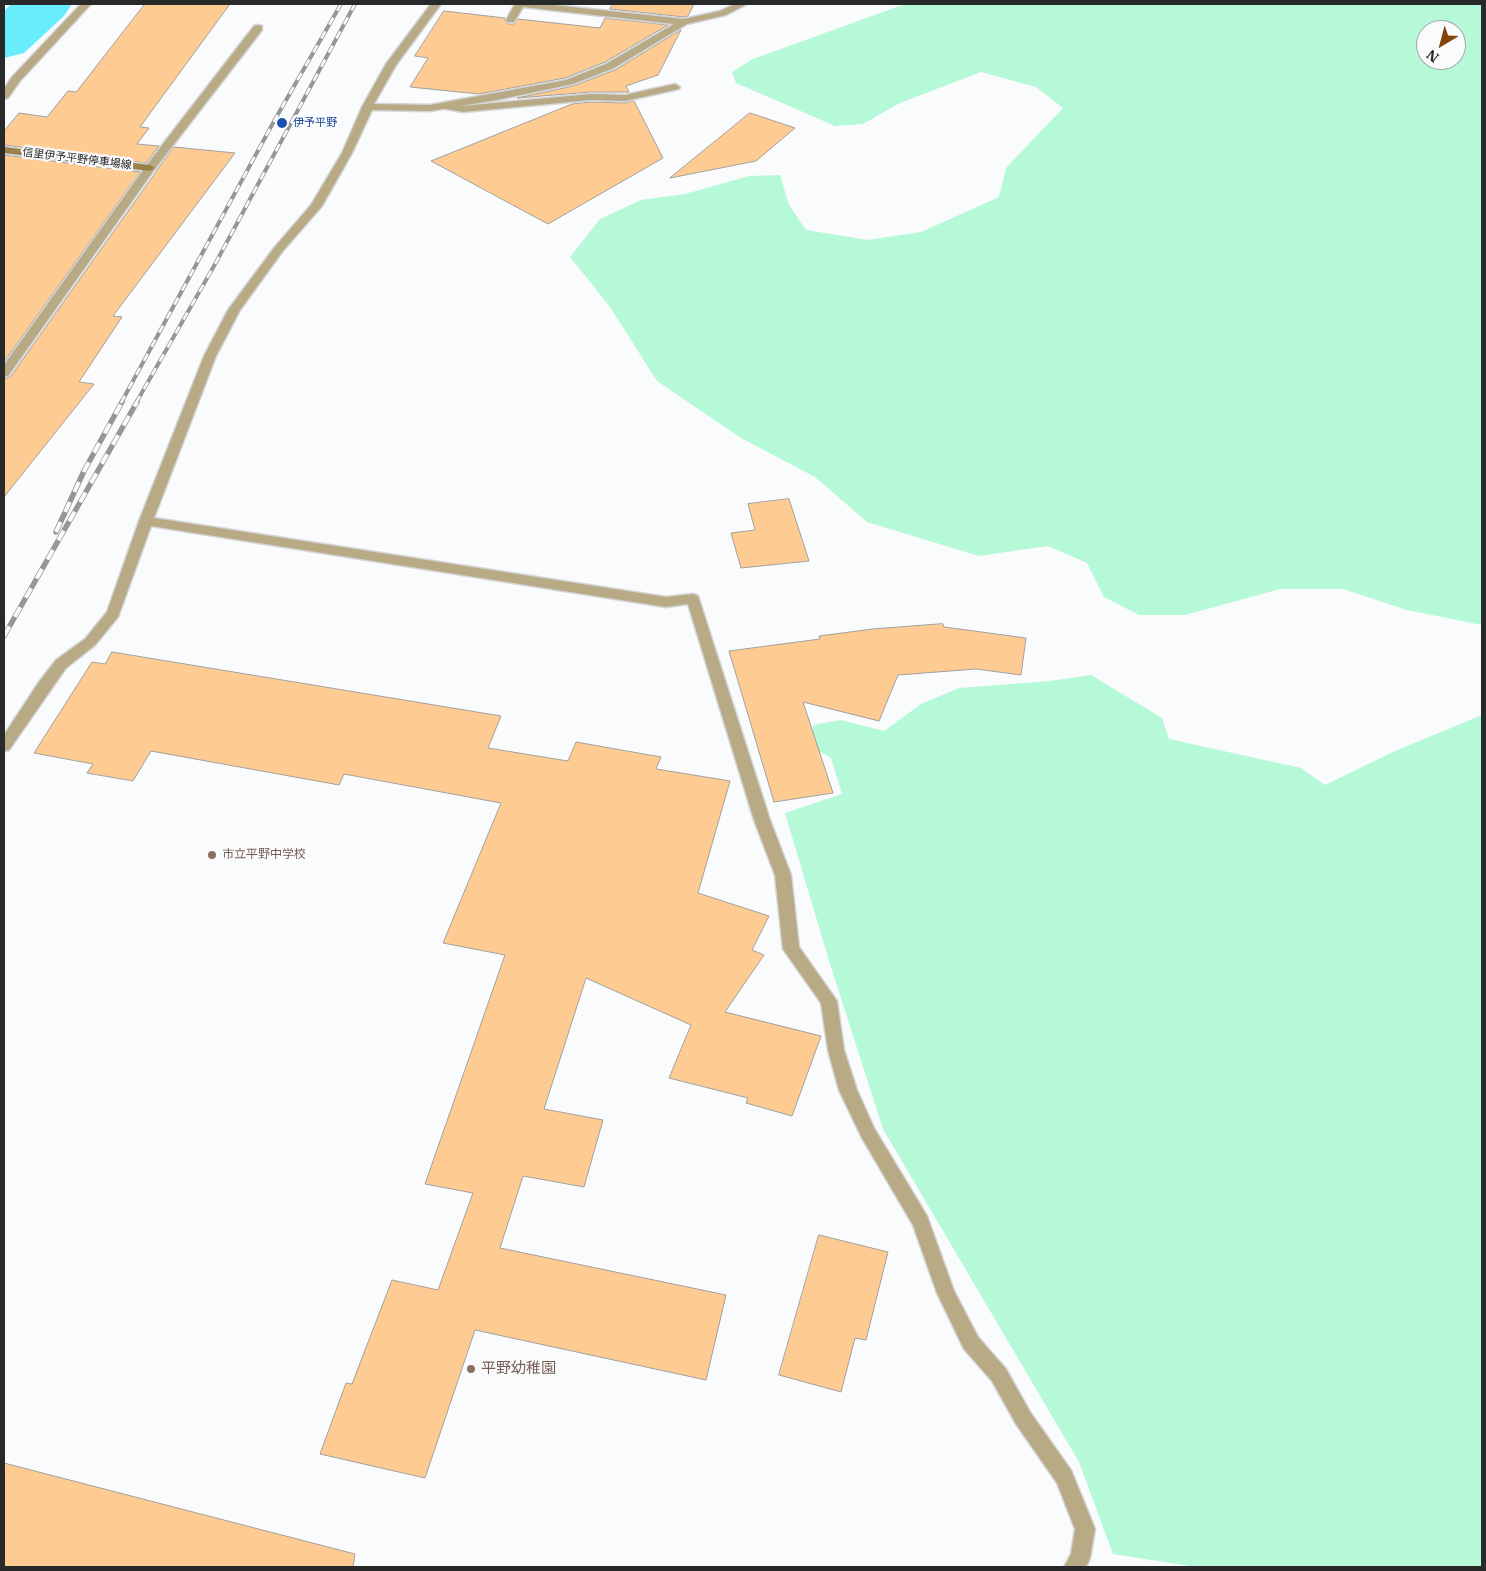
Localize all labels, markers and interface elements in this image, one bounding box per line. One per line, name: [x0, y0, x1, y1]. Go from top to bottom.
north arrow: [1416, 20, 1466, 70]
text: N: [1423, 46, 1442, 67]
marker: 伊予平野: [275, 116, 289, 130]
place label: 伊予平野: [293, 116, 337, 130]
street label: 信里伊予平野停車場線: [22, 146, 132, 172]
place label: 市立平野中学校: [222, 848, 306, 862]
marker: 市立平野中学校: [206, 849, 218, 861]
place label: 平野幼稚園: [481, 1360, 556, 1378]
marker: 平野幼稚園: [465, 1363, 477, 1375]

